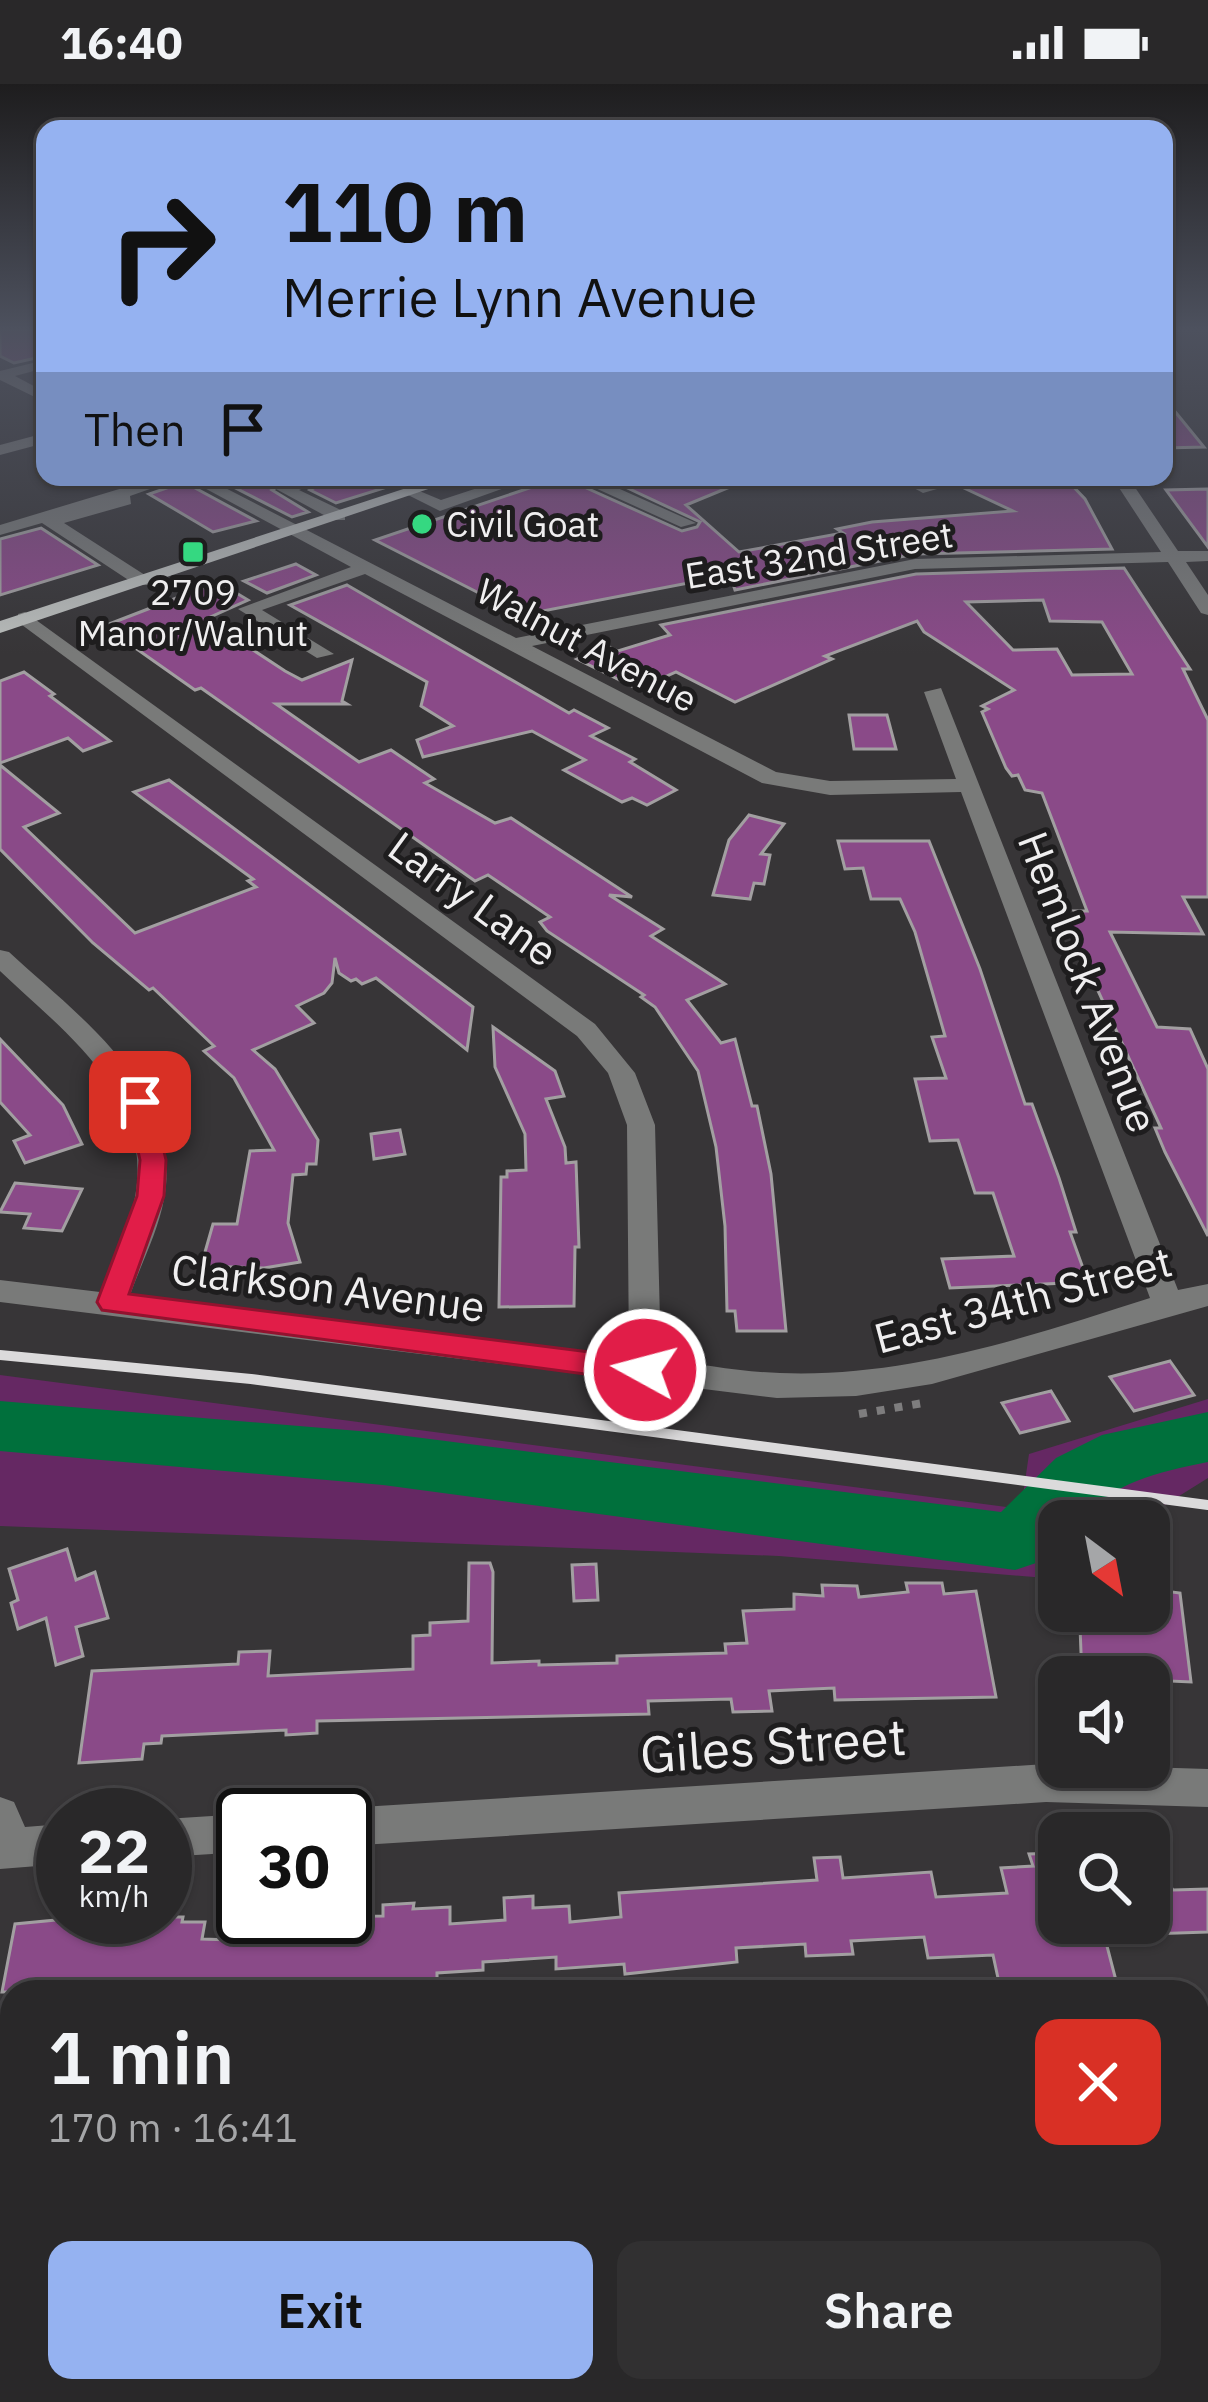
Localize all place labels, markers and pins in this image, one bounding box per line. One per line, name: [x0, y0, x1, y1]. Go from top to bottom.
place label: Civil Goat: [446, 500, 599, 547]
marker: Civil Goat: [409, 511, 435, 537]
marker: 2709 Manor/Walnut: [180, 539, 206, 565]
place label: 2709 Manor/Walnut: [78, 568, 308, 656]
pin: [89, 1051, 191, 1153]

